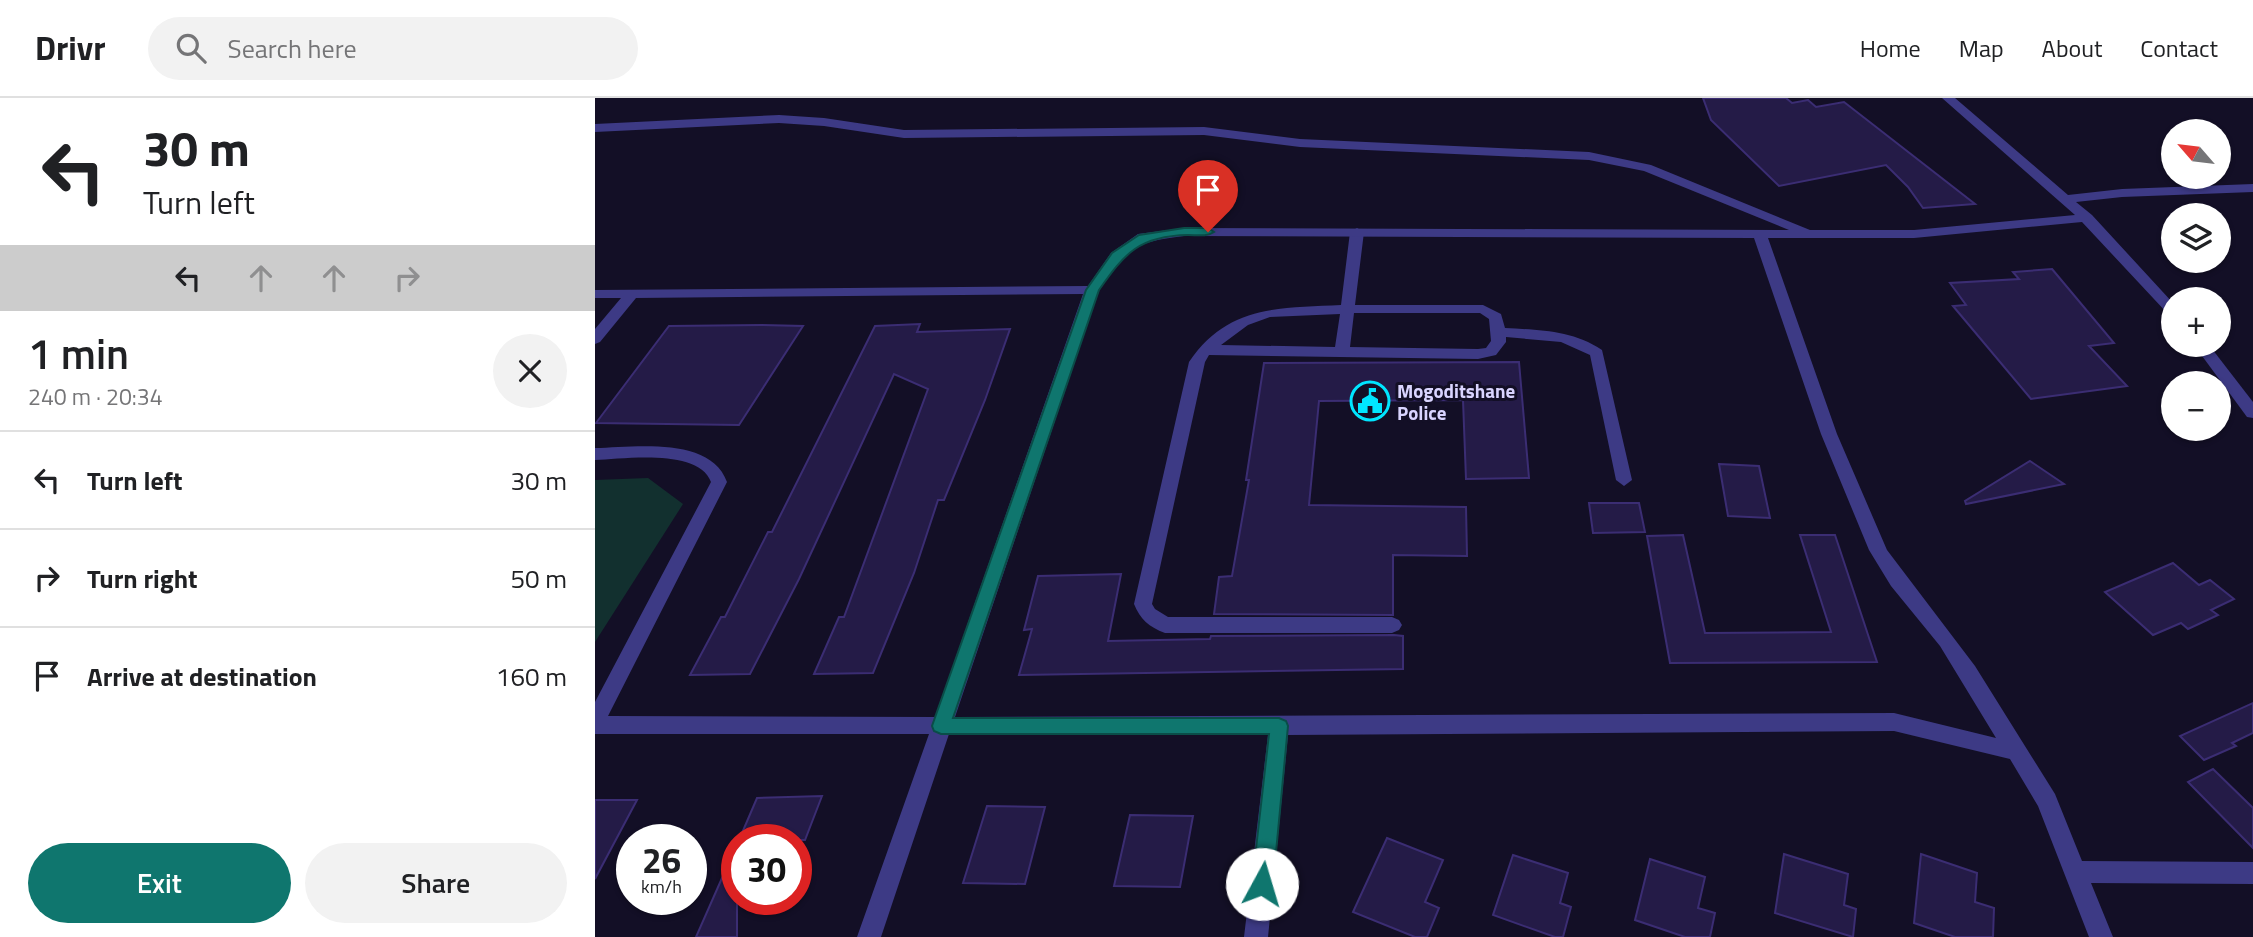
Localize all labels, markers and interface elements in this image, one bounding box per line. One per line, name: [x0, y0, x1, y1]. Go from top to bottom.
search box: [148, 17, 638, 80]
text: Drivr: [35, 23, 106, 73]
icon: search: [172, 29, 210, 67]
text: Search here: [228, 29, 357, 68]
text: Home: [1860, 30, 1921, 66]
text: Map: [1959, 30, 2004, 66]
text: About: [2042, 30, 2102, 66]
text: Contact: [2140, 30, 2218, 66]
text: 30 m: [143, 110, 250, 185]
north arrow: [2161, 119, 2231, 189]
map controls: [2161, 119, 2231, 441]
icon: left: [28, 126, 119, 217]
pin: [1178, 160, 1238, 232]
icon: arrive: [1189, 171, 1227, 209]
text: Turn left: [143, 178, 255, 226]
button: layers: [2161, 203, 2231, 273]
icon: left: [169, 259, 207, 297]
icon: ahead: [242, 259, 280, 297]
icon: ahead: [315, 259, 353, 297]
icon: right: [388, 259, 426, 297]
button: +: [2161, 287, 2231, 357]
text: 1 min: [28, 321, 129, 385]
button: close: [493, 334, 567, 408]
button: −: [2161, 371, 2231, 441]
place label: Mogoditshane Police: [1397, 376, 1515, 427]
text: 240 m · 20:34: [28, 379, 163, 414]
public building icon: Mogoditshane Police: [1349, 380, 1391, 422]
icon: left: [28, 461, 66, 499]
text: Turn left: [87, 461, 182, 500]
text: 30 m: [510, 461, 567, 500]
icon: right: [28, 559, 66, 597]
text: Turn right: [87, 559, 198, 598]
text: 50 m: [510, 559, 567, 598]
icon: arrive: [28, 657, 66, 695]
text: Arrive at destination: [87, 657, 317, 696]
text: 160 m: [496, 657, 567, 696]
speed limit sign: 30: [721, 824, 812, 915]
text: 26: [642, 833, 681, 887]
button: Exit: [28, 843, 291, 923]
button: Share: [305, 843, 567, 923]
position arrow: [1225, 847, 1299, 921]
text: km/h: [641, 873, 682, 900]

